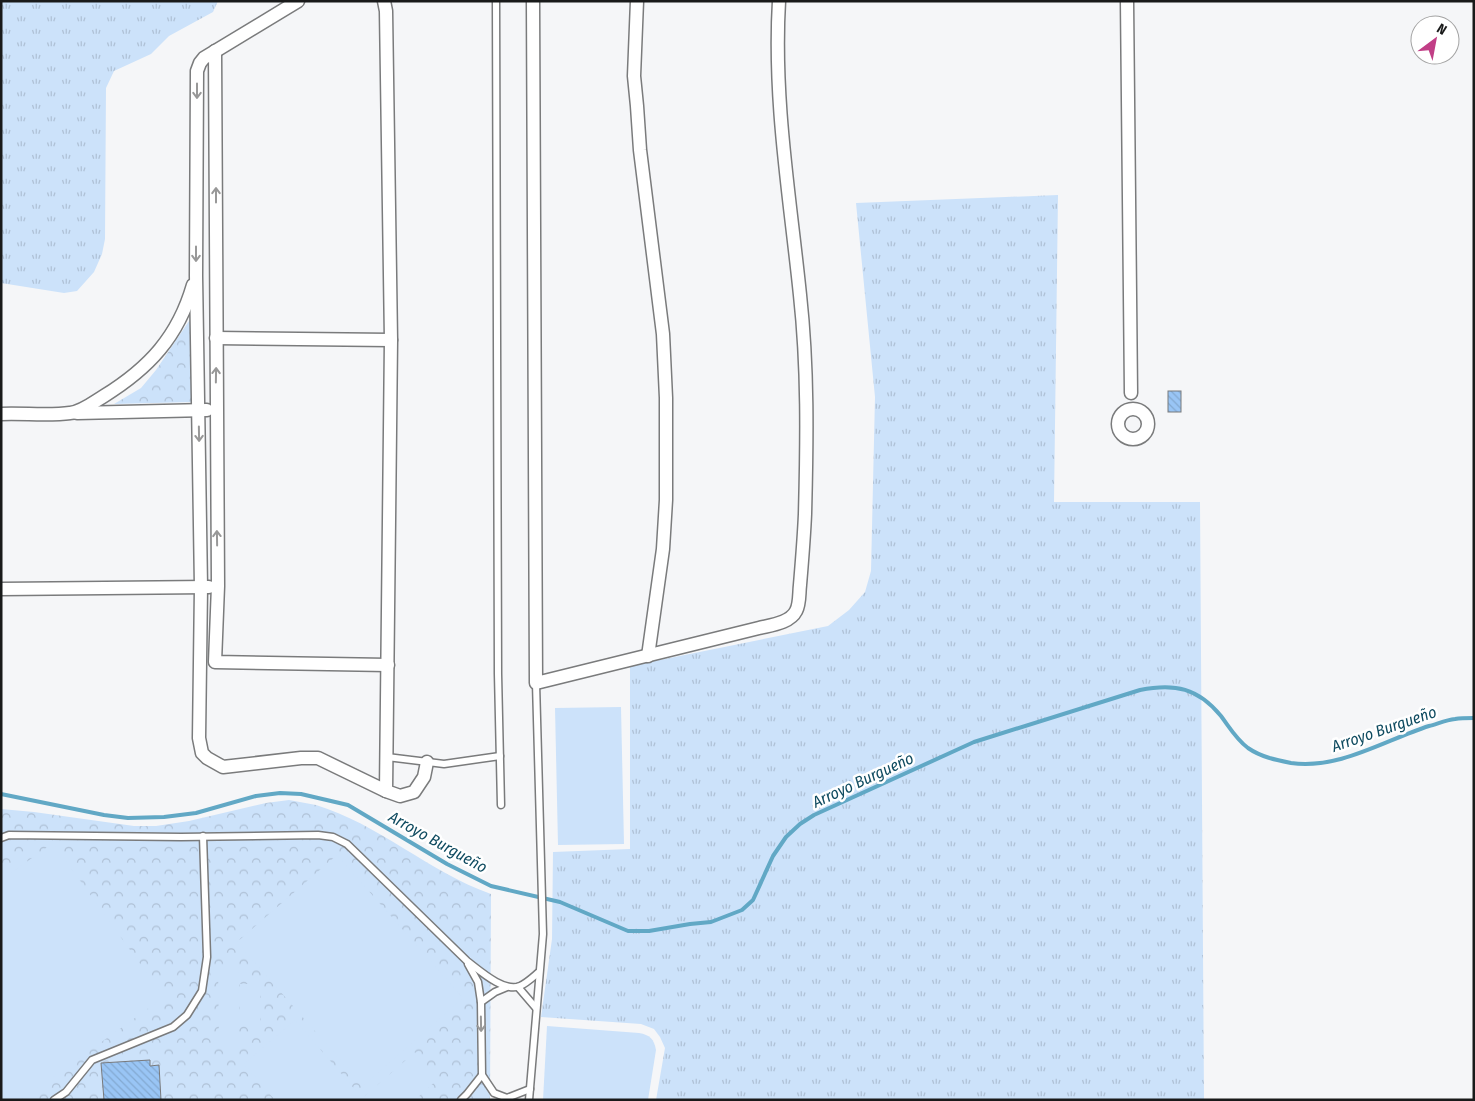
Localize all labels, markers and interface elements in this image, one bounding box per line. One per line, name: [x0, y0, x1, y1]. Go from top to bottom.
north arrow: [1410, 15, 1460, 65]
text: N: [1434, 20, 1450, 39]
one-way arrow: [192, 82, 202, 99]
one-way arrow: [211, 187, 221, 204]
one-way arrow: [191, 245, 201, 261]
one-way arrow: [211, 367, 221, 384]
one-way arrow: [194, 425, 204, 441]
one-way arrow: [212, 530, 222, 546]
water label: Arroyo Burgueño: [1328, 702, 1439, 756]
water label: Arroyo Burgueño: [808, 748, 917, 812]
water label: Arroyo Burgueño: [385, 807, 490, 877]
one-way arrow: [476, 1016, 486, 1032]

